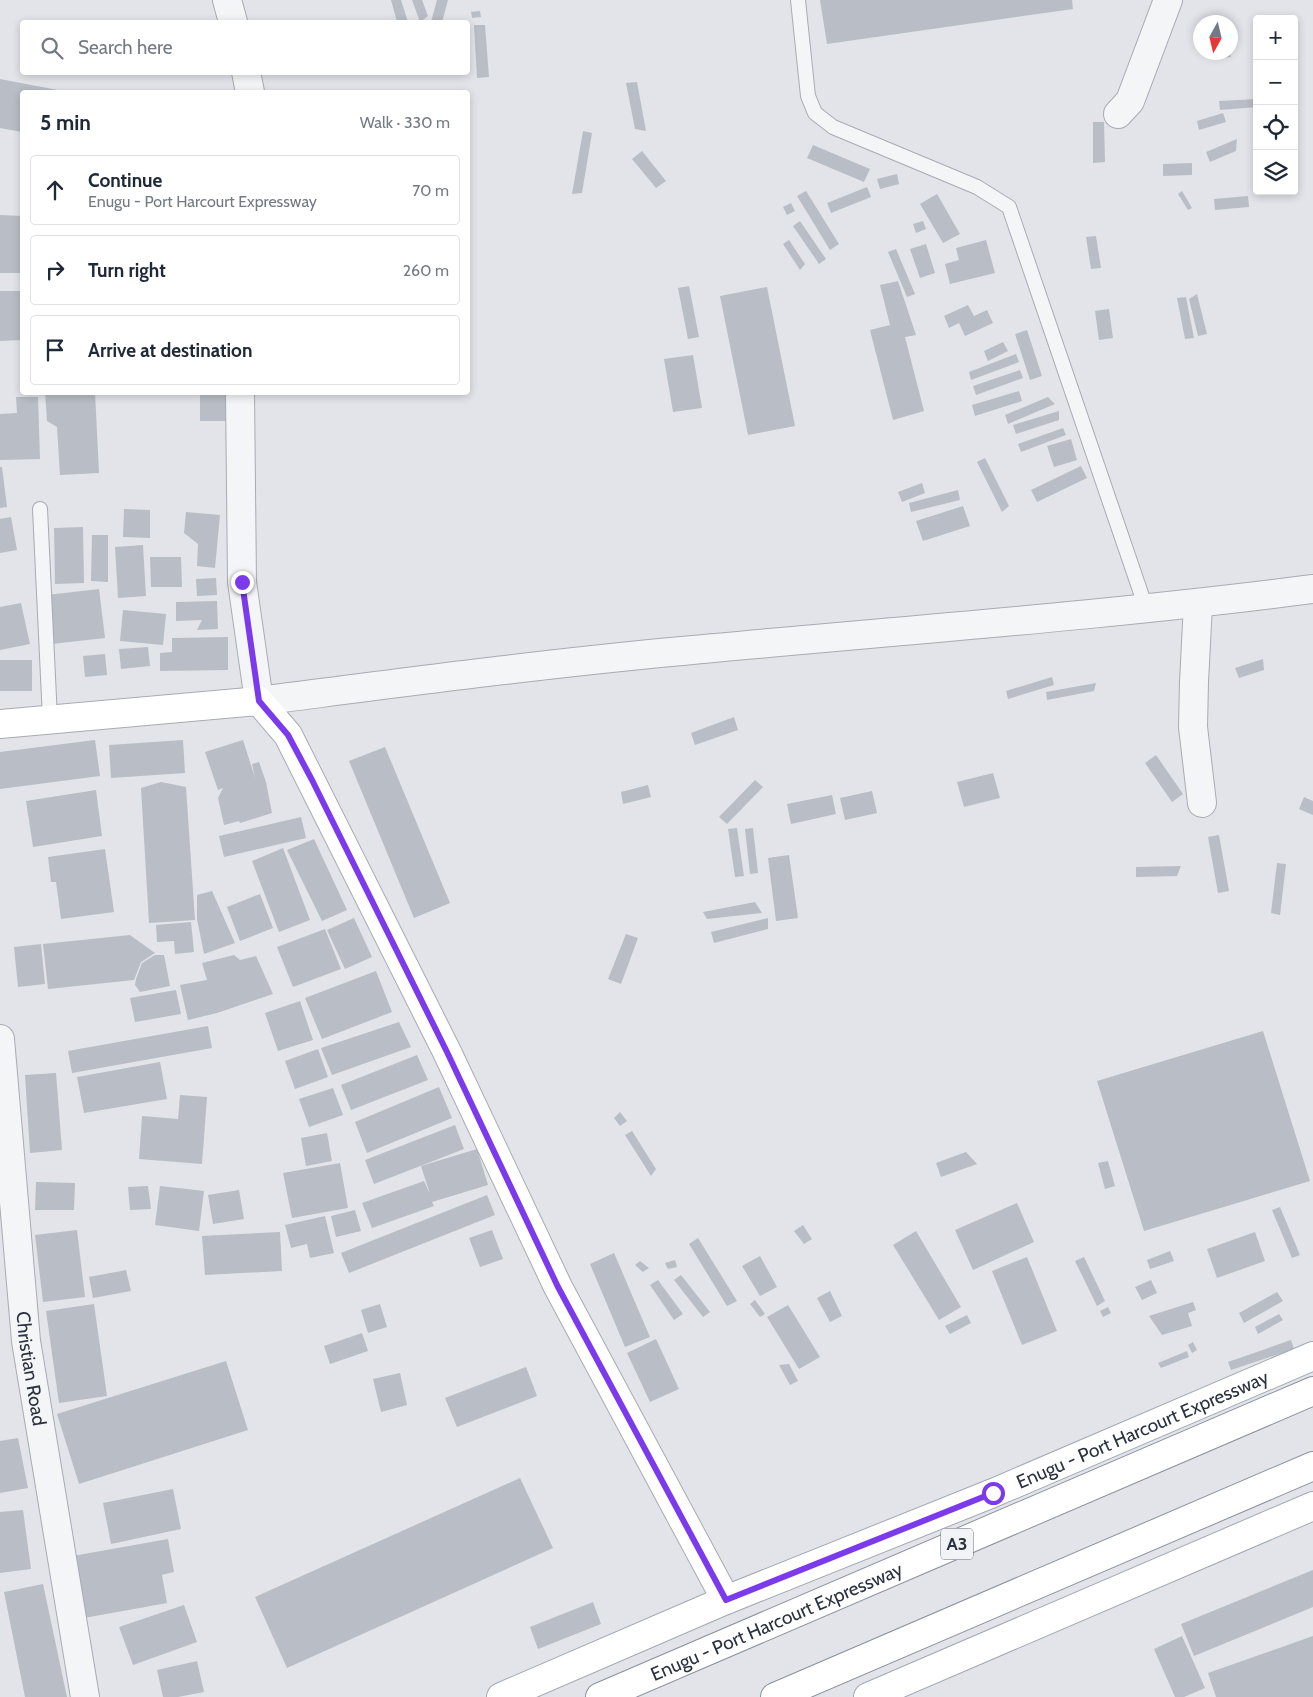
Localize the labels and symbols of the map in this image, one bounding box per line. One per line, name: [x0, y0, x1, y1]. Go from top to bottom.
north arrow: [1193, 15, 1238, 60]
route end: [231, 571, 254, 594]
street label: Christian Road: [11, 1310, 51, 1428]
street label: Enugu - Port Harcourt Expressway: [1013, 1365, 1272, 1494]
route start: [982, 1482, 1005, 1505]
road number: A3: [941, 1528, 973, 1560]
street label: Enugu - Port Harcourt Expressway: [647, 1557, 907, 1686]

